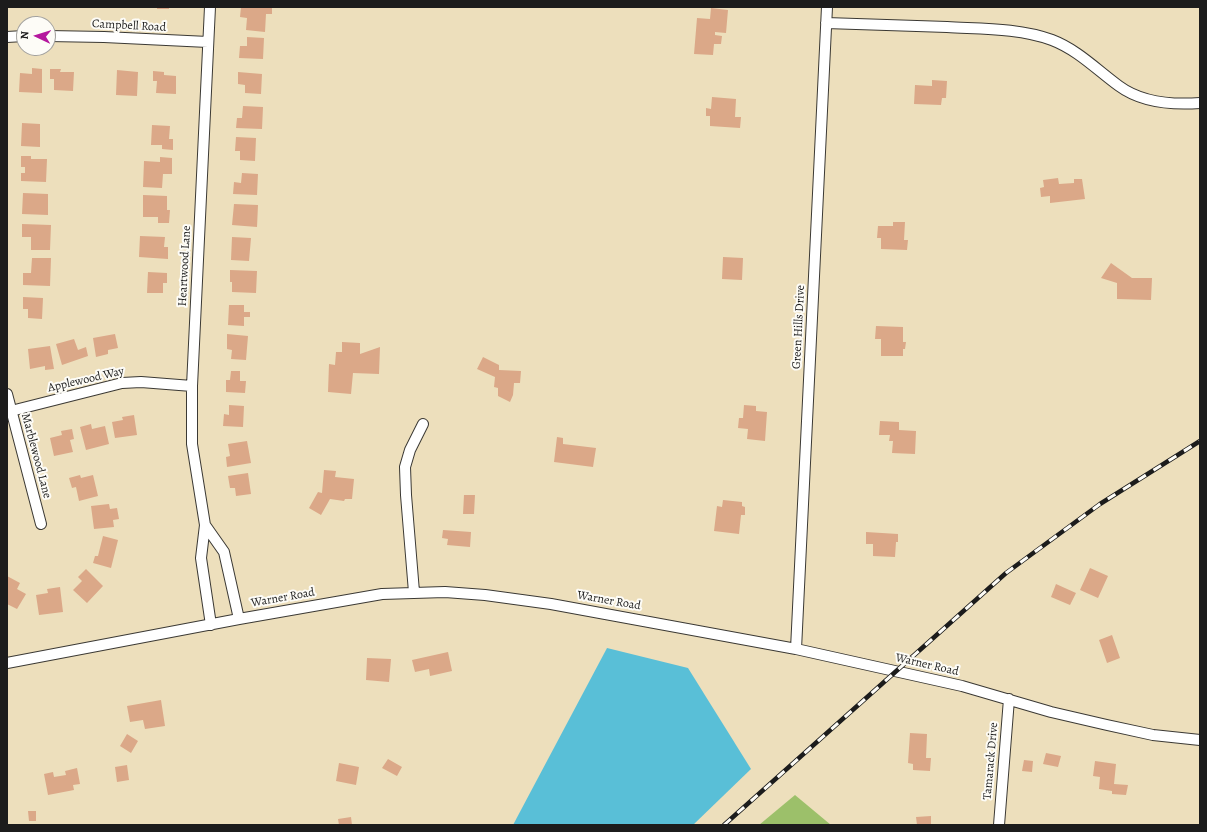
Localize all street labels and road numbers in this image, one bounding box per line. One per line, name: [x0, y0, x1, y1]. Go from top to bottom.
street label: Campbell Road: [92, 17, 166, 35]
street label: Heartwood Lane: [176, 225, 194, 307]
street label: Green Hills Drive: [790, 285, 808, 369]
street label: Applewood Way: [47, 364, 125, 396]
street label: Marblewood Lane: [18, 412, 54, 500]
street label: Warner Road: [250, 585, 316, 611]
street label: Warner Road: [576, 588, 642, 614]
street label: Warner Road: [894, 651, 960, 679]
street label: Tamarack Drive: [980, 722, 1002, 800]

